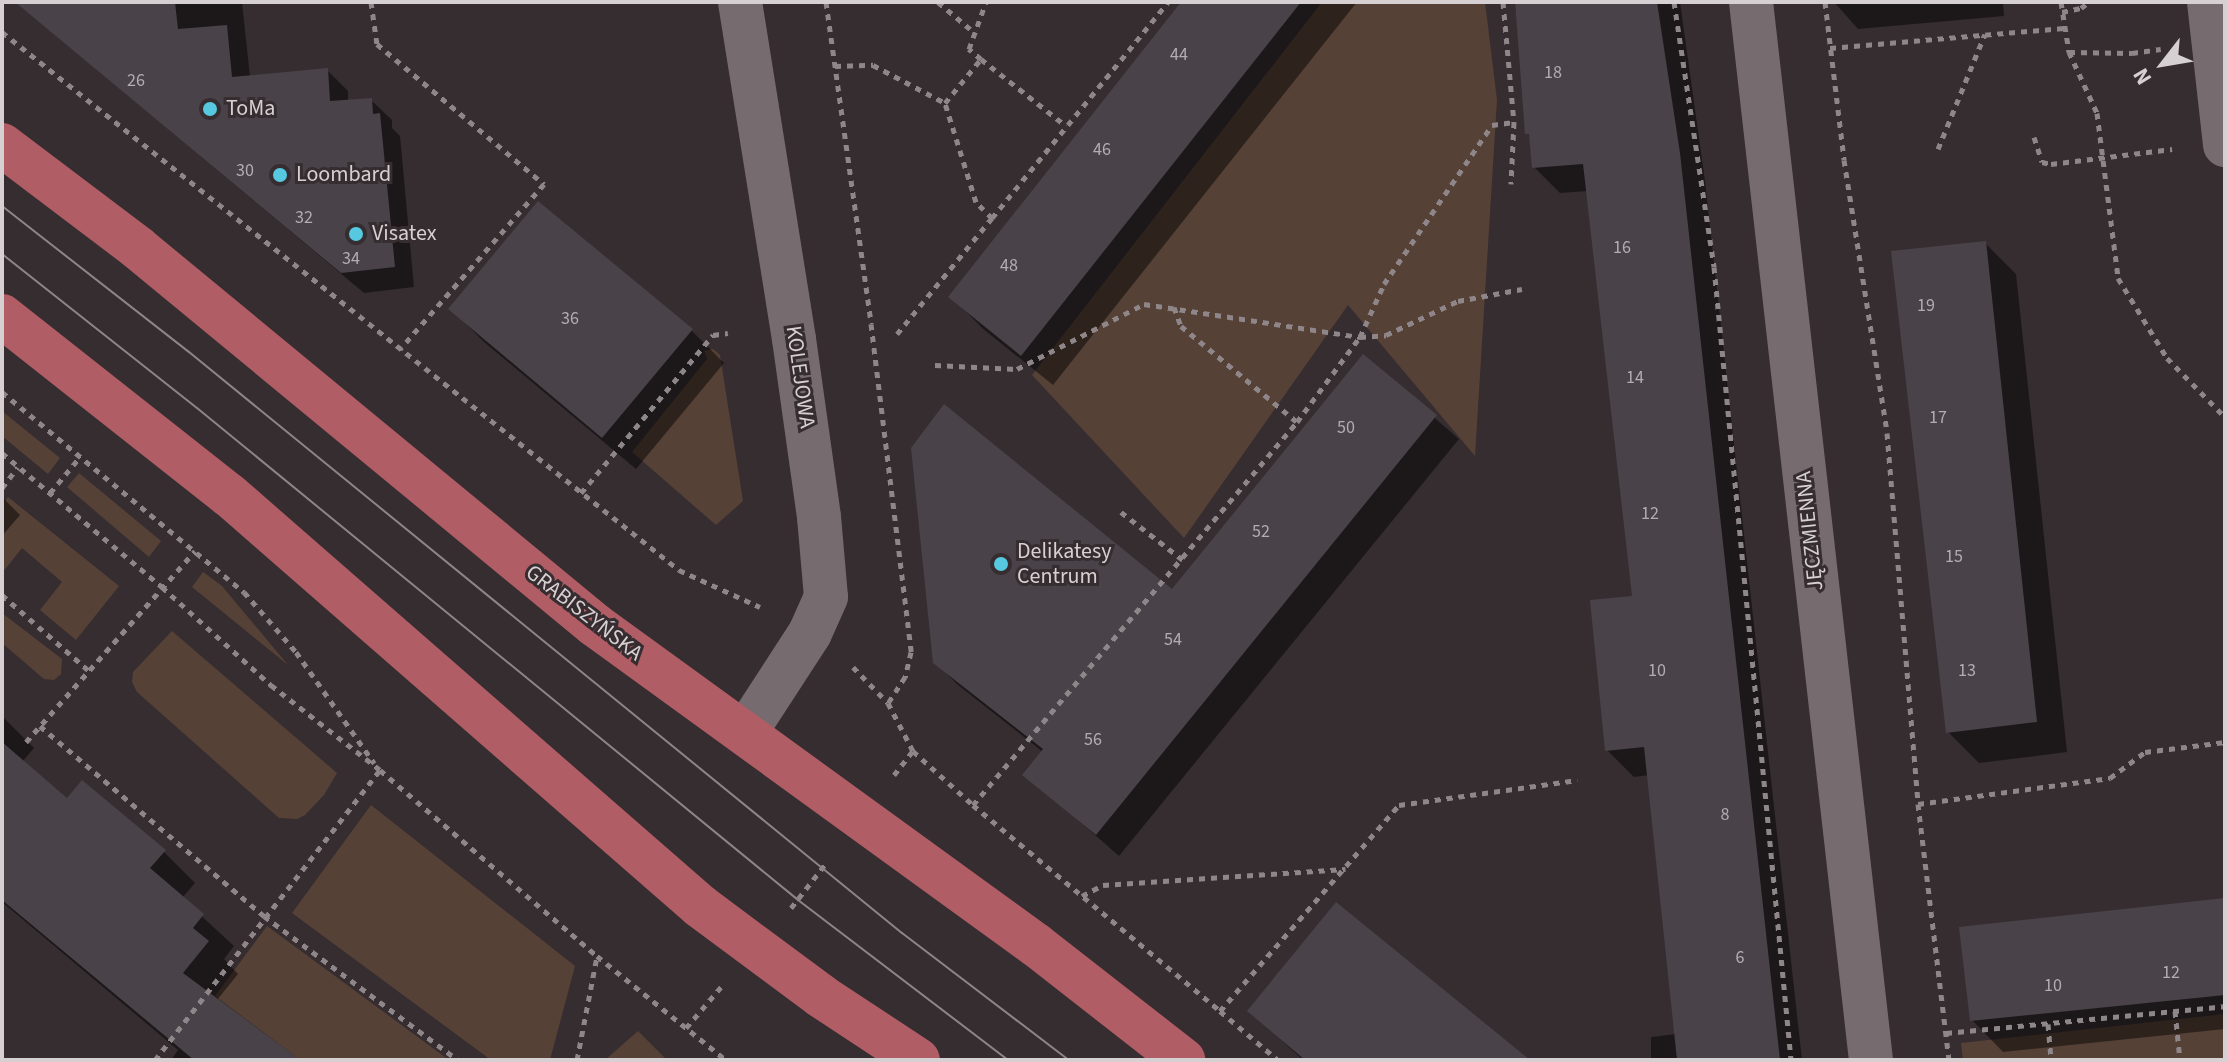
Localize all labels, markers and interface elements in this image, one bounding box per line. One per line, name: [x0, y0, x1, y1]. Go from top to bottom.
north arrow: [2123, 24, 2203, 104]
house number: 44: [1170, 44, 1188, 66]
house number: 18: [1544, 62, 1562, 84]
text: N: [2125, 62, 2160, 91]
house number: 26: [127, 70, 145, 92]
place label: ToMa: [226, 96, 275, 122]
marker: ToMa: [201, 100, 219, 118]
house number: 46: [1093, 139, 1111, 161]
house number: 30: [236, 160, 254, 182]
place label: Loombard: [296, 162, 391, 188]
marker: Loombard: [271, 166, 289, 184]
house number: 32: [295, 207, 313, 229]
place label: Visatex: [372, 221, 436, 247]
marker: Visatex: [347, 225, 365, 243]
house number: 16: [1613, 237, 1631, 259]
house number: 34: [342, 248, 360, 270]
house number: 48: [1000, 255, 1018, 277]
house number: 19: [1917, 295, 1935, 317]
house number: 36: [561, 308, 579, 330]
street label: KOLEJOWA: [780, 324, 820, 430]
house number: 14: [1626, 367, 1644, 389]
house number: 17: [1929, 407, 1947, 429]
house number: 50: [1337, 417, 1355, 439]
street label: JĘCZMIENNA: [1791, 470, 1829, 592]
house number: 12: [1641, 503, 1659, 525]
house number: 52: [1252, 521, 1270, 543]
place label: Delikatesy Centrum: [1017, 538, 1111, 590]
house number: 15: [1945, 546, 1963, 568]
marker: Delikatesy Centrum: [992, 555, 1010, 573]
street label: GRABISZYŃSKA: [520, 559, 648, 667]
house number: 54: [1164, 629, 1182, 651]
house number: 10: [1648, 660, 1666, 682]
house number: 13: [1958, 660, 1976, 682]
house number: 56: [1084, 729, 1102, 751]
house number: 8: [1721, 804, 1729, 826]
house number: 6: [1736, 947, 1744, 969]
house number: 12: [2162, 962, 2180, 984]
house number: 10: [2044, 975, 2062, 997]

